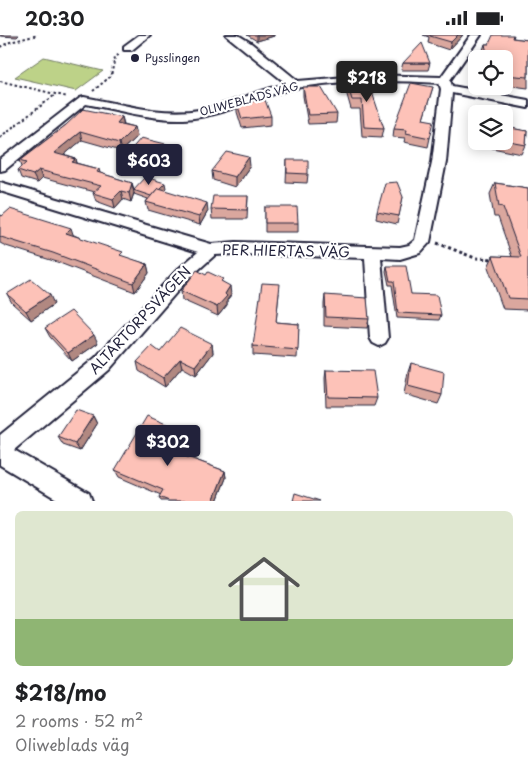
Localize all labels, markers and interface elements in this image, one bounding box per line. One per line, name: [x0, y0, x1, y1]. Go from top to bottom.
text: 20:30: [25, 4, 84, 32]
place label: Pysslingen: [145, 49, 200, 66]
map controls: [468, 50, 513, 150]
button: locate: [468, 50, 513, 95]
marker: Pysslingen: [129, 52, 141, 64]
pin: $218: [337, 61, 397, 103]
text: $218: [347, 65, 387, 89]
street label: OLIWEBLADS VÄG: [198, 77, 300, 120]
button: layers: [468, 105, 513, 150]
pin: $603: [119, 143, 179, 186]
text: $603: [127, 148, 171, 172]
street label: PER HIERTAS VÄG: [222, 239, 350, 262]
street label: ALTARTORPSVÄGEN: [84, 261, 195, 378]
pin: $302: [138, 425, 198, 467]
text: $302: [146, 429, 190, 453]
icon: home: [219, 544, 309, 634]
text: $218/mo: [15, 676, 106, 708]
text: 2 rooms · 52 m²: [15, 708, 143, 732]
text: Oliweblads väg: [15, 732, 129, 756]

